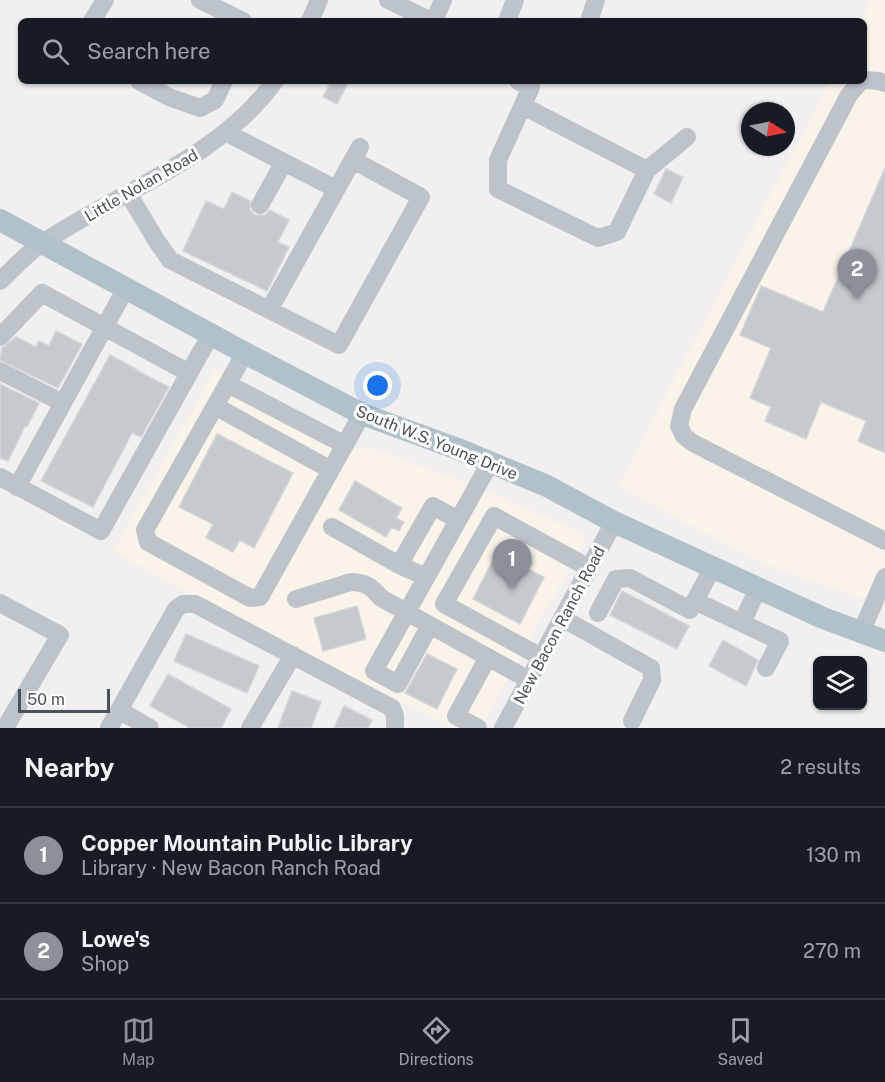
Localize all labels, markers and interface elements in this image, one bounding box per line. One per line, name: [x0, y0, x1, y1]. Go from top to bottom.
search box: [18, 18, 867, 84]
icon: search: [39, 35, 72, 68]
text: Search here: [87, 38, 211, 64]
north arrow: [741, 102, 795, 156]
street label: Little Nolan Road: [81, 145, 201, 226]
pin: 2: [838, 250, 876, 299]
your location: [363, 371, 392, 400]
street label: South W.S. Young Drive: [353, 401, 520, 484]
pin: 1: [492, 540, 532, 589]
street label: New Bacon Ranch Road: [510, 543, 609, 707]
map controls: [813, 656, 867, 710]
button: layers: [813, 656, 867, 710]
scale bar: [18, 686, 110, 714]
text: 50 m: [27, 690, 65, 709]
text: Nearby: [24, 752, 114, 783]
text: 2 results: [780, 755, 861, 779]
text: Copper Mountain Public Library: [81, 830, 413, 856]
text: 1: [39, 843, 48, 867]
text: 130 m: [806, 843, 861, 867]
text: Library · New Bacon Ranch Road: [81, 856, 381, 880]
text: Lowe's: [81, 926, 150, 952]
text: 2: [37, 939, 50, 963]
text: 270 m: [803, 939, 861, 963]
text: Shop: [81, 952, 129, 976]
tab: Map: [122, 1014, 155, 1069]
tab: Directions: [399, 1014, 474, 1069]
tab: Saved: [717, 1014, 763, 1069]

